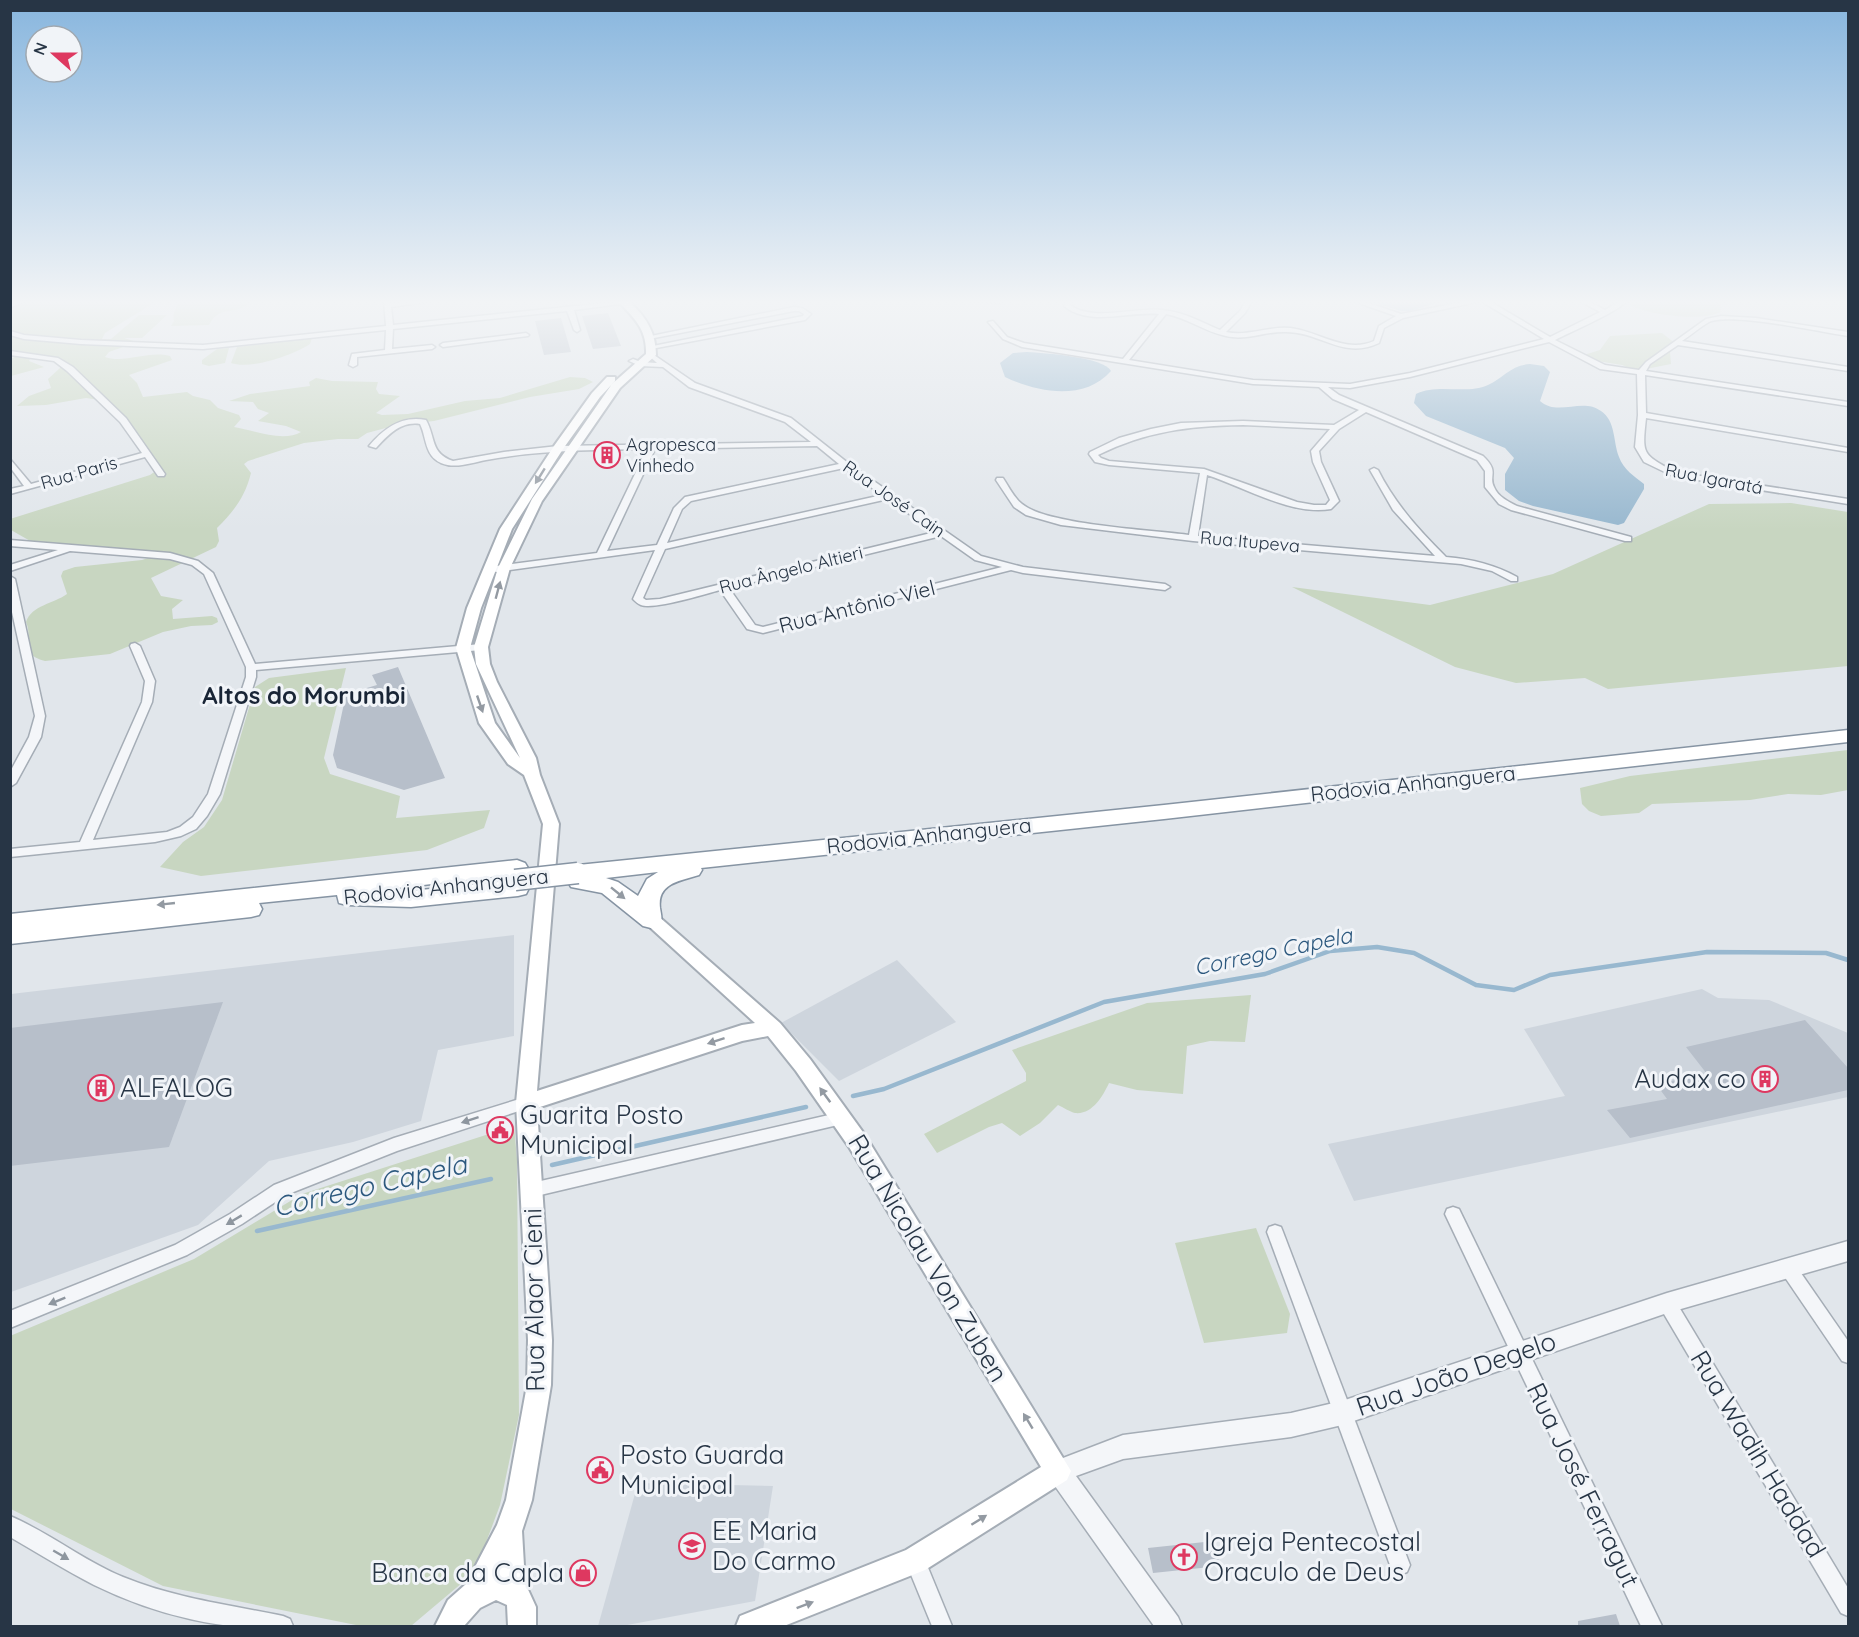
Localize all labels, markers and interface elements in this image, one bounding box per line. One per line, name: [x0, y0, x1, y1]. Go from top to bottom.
north arrow: [24, 24, 84, 84]
text: N: [29, 40, 51, 58]
place label: Agropesca Vinhedo: [626, 433, 716, 477]
building icon: Agropesca Vinhedo: [592, 440, 622, 470]
street label: Rua Paris: [38, 451, 120, 494]
street label: Rua José Cain: [839, 455, 950, 542]
street label: Rua Igaratá: [1663, 458, 1765, 499]
one-way arrow: [535, 468, 546, 484]
street label: Rua Itupeva: [1199, 526, 1301, 557]
street label: Rua Ângelo Altieri: [717, 541, 865, 599]
street label: Rua Antônio Viel: [776, 574, 938, 638]
one-way arrow: [493, 581, 503, 600]
district label: Altos do Morumbi: [202, 680, 406, 710]
one-way arrow: [476, 695, 486, 713]
street label: Rodovia Anhanguera: [1309, 759, 1517, 807]
street label: Rodovia Anhanguera: [825, 811, 1033, 859]
street label: Rodovia Anhanguera: [342, 862, 550, 910]
one-way arrow: [610, 886, 625, 899]
one-way arrow: [157, 899, 176, 909]
water label: Corrego Capela: [1191, 920, 1356, 981]
one-way arrow: [707, 1037, 725, 1046]
place label: Audax co: [1634, 1062, 1746, 1095]
building icon: Audax co: [1750, 1064, 1780, 1094]
place label: ALFALOG: [120, 1071, 233, 1104]
building icon: ALFALOG: [86, 1073, 116, 1103]
one-way arrow: [819, 1087, 831, 1103]
place label: Guarita Posto Municipal: [520, 1098, 683, 1161]
public building icon: Guarita Posto Municipal: [485, 1115, 515, 1145]
one-way arrow: [461, 1116, 479, 1126]
street label: Rua Nicolau Von Zuben: [841, 1128, 1016, 1388]
water label: Corrego Capela: [270, 1146, 471, 1224]
street label: Rua Alaor Cieni: [515, 1208, 552, 1392]
one-way arrow: [226, 1215, 242, 1226]
one-way arrow: [48, 1297, 66, 1306]
street label: Rua João Degelo: [1352, 1324, 1560, 1423]
street label: Rua Wadih Haddad: [1683, 1344, 1833, 1563]
street label: Rua José Ferragut: [1520, 1377, 1647, 1592]
one-way arrow: [1022, 1413, 1033, 1429]
place label: Posto Guarda Municipal: [620, 1438, 784, 1501]
public building icon: Posto Guarda Municipal: [585, 1455, 615, 1485]
place label: EE Maria Do Carmo: [712, 1514, 836, 1577]
one-way arrow: [971, 1514, 987, 1525]
place label: Igreja Pentecostal Oraculo de Deus: [1204, 1525, 1421, 1588]
school or university icon: EE Maria Do Carmo: [677, 1531, 707, 1561]
church icon: Igreja Pentecostal Oraculo de Deus: [1169, 1542, 1199, 1572]
one-way arrow: [53, 1550, 69, 1561]
place label: Banca da Capla: [371, 1556, 564, 1589]
shop icon: Banca da Capla: [568, 1558, 598, 1588]
one-way arrow: [796, 1600, 814, 1609]

